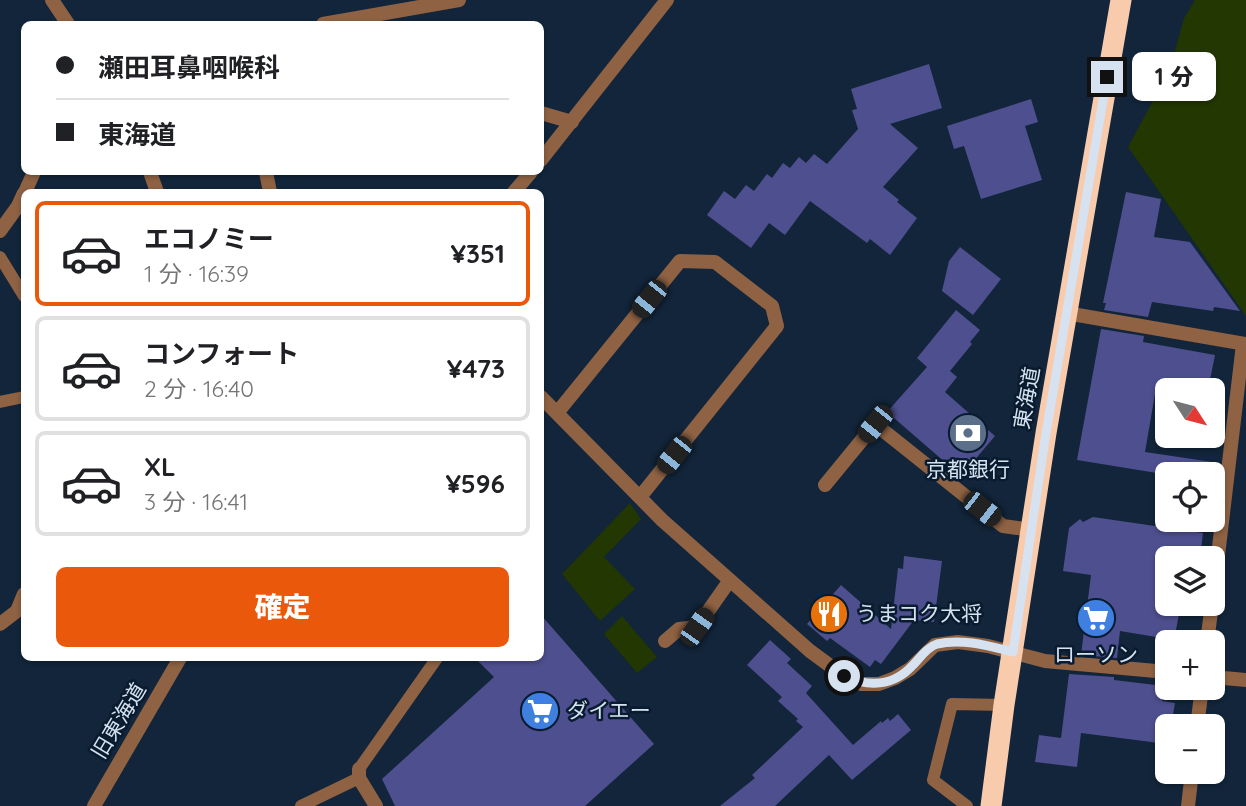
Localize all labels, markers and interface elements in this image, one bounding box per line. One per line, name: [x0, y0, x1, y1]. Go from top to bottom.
text: 瀬田耳鼻咽喉科: [98, 51, 280, 84]
callout: 1 分: [1132, 52, 1216, 102]
route end: [1091, 61, 1123, 93]
text: 1 分: [1155, 62, 1193, 91]
text: 東海道: [98, 118, 176, 151]
icon: car: [60, 222, 123, 285]
text: エコノミー: [144, 222, 274, 255]
text: ¥351: [450, 237, 505, 270]
text: 1 分 · 16:39: [144, 259, 249, 288]
car: [628, 276, 671, 322]
icon: car: [60, 337, 123, 400]
text: コンフォート: [144, 337, 299, 370]
text: ¥473: [447, 352, 505, 385]
street label: 東海道: [1008, 365, 1044, 431]
text: 2 分 · 16:40: [144, 374, 254, 403]
north arrow: [1155, 378, 1225, 448]
map controls: [1155, 378, 1225, 784]
car: [854, 401, 897, 447]
bank icon: 京都銀行: [947, 412, 989, 454]
car: [653, 432, 696, 478]
text: XL: [144, 450, 176, 483]
icon: car: [60, 452, 123, 515]
place label: 京都銀行: [926, 456, 1010, 482]
button: locate: [1155, 462, 1225, 532]
text: ¥596: [445, 467, 505, 500]
text: 3 分 · 16:41: [144, 487, 248, 516]
car: [959, 488, 1006, 530]
button: layers: [1155, 546, 1225, 616]
button: 確定: [56, 567, 509, 647]
restaurant icon: うまコク大将: [808, 593, 850, 635]
supermarket icon: ローソン: [1075, 597, 1117, 639]
place label: うまコク大将: [856, 600, 982, 626]
car: [677, 604, 718, 650]
button: +: [1155, 630, 1225, 700]
place label: ローソン: [1054, 641, 1138, 667]
route start: [828, 660, 860, 692]
street label: 旧東海道: [85, 678, 151, 763]
supermarket icon: ダイエー: [519, 690, 561, 732]
place label: ダイエー: [567, 697, 651, 723]
button: −: [1155, 714, 1225, 784]

